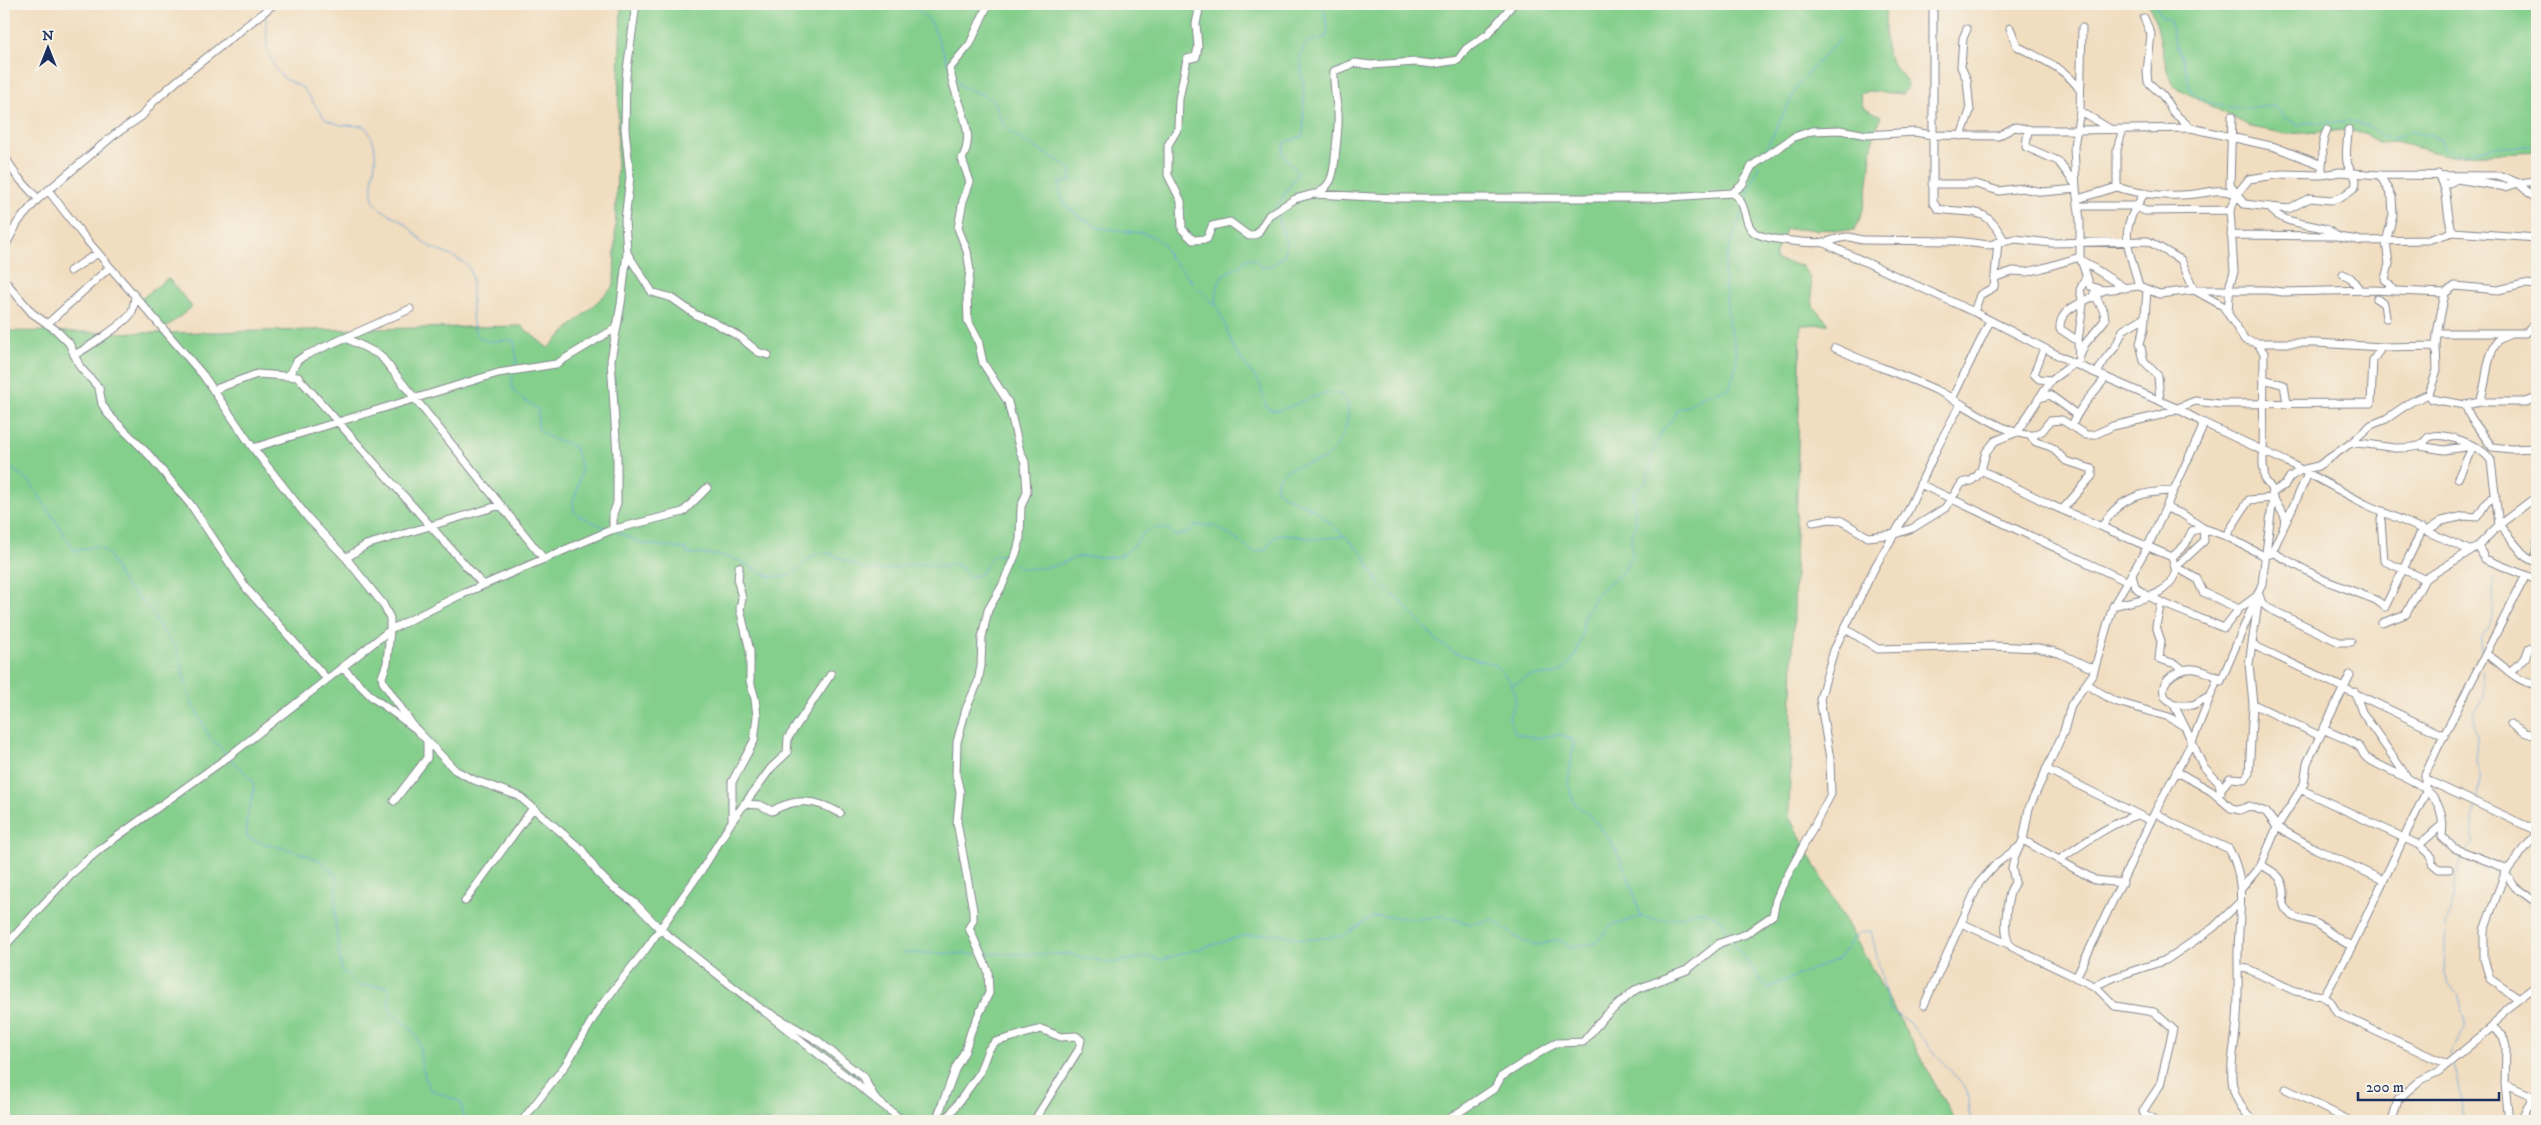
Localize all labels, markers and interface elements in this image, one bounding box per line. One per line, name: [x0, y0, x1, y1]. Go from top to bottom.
north arrow: [22, 22, 72, 72]
text: N: [42, 27, 54, 45]
scale bar: [2358, 1070, 2500, 1102]
text: 200 m: [2366, 1078, 2404, 1097]

